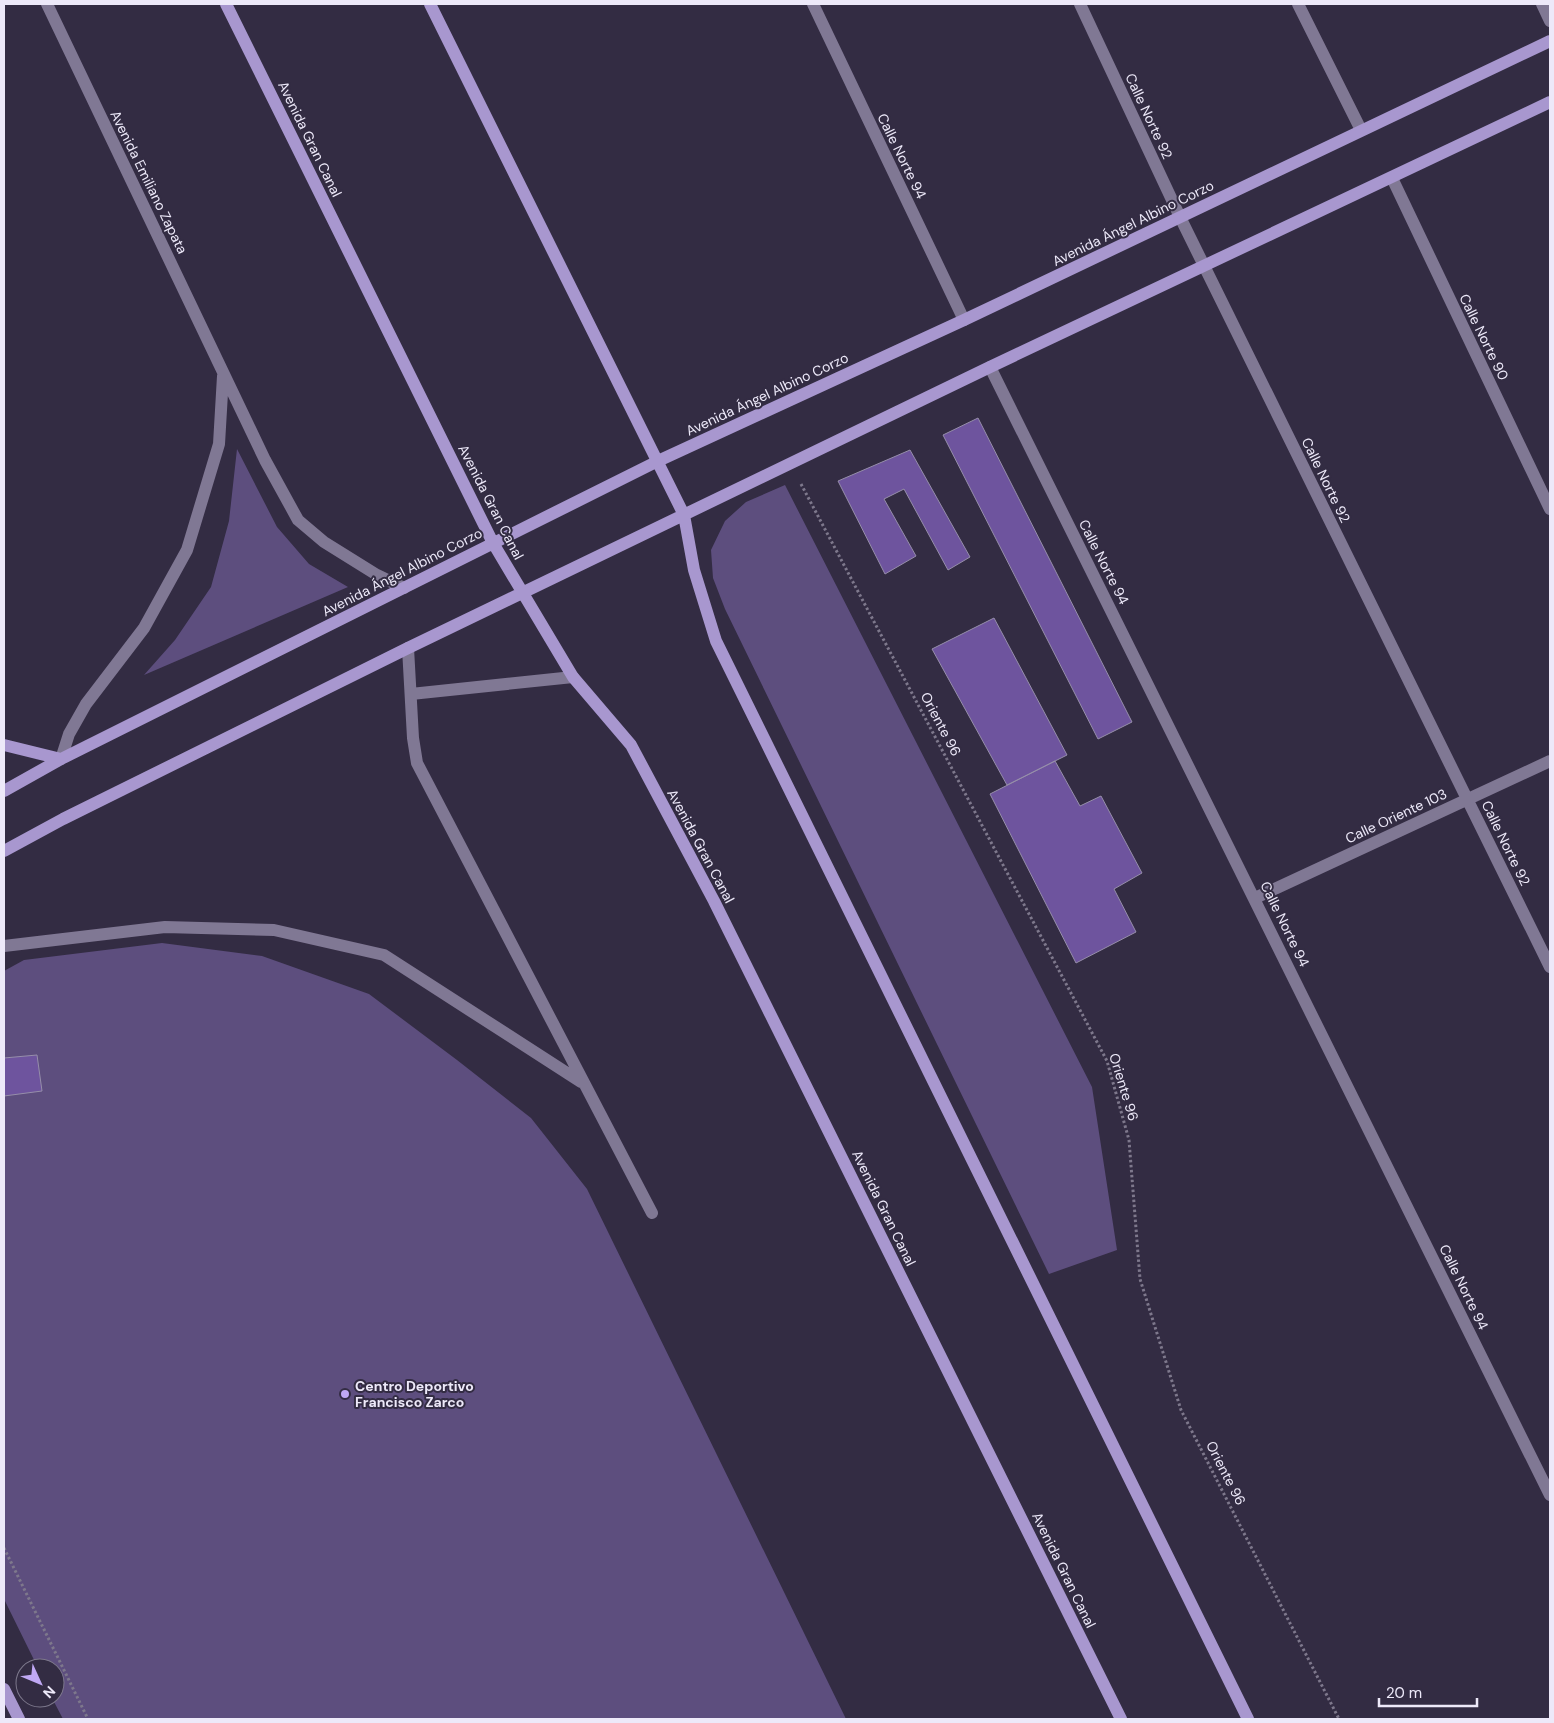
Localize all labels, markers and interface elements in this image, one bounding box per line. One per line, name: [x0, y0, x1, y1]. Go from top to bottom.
street label: Calle Norte 92: [1121, 70, 1177, 162]
street label: Avenida Gran Canal: [274, 78, 346, 200]
street label: Avenida Emiliano Zapata: [106, 107, 192, 257]
street label: Calle Norte 94: [874, 110, 931, 202]
street label: Avenida Ángel Albino Corzo: [1049, 176, 1217, 270]
street label: Calle Norte 90: [1455, 291, 1513, 383]
street label: Avenida Ángel Albino Corzo: [683, 348, 851, 440]
street label: Calle Norte 92: [1298, 435, 1354, 525]
street label: Avenida Gran Canal: [454, 441, 528, 563]
street label: Calle Norte 94: [1075, 516, 1133, 608]
street label: Avenida Ángel Albino Corzo: [319, 524, 485, 620]
street label: Oriente 96: [917, 689, 965, 759]
street label: Calle Oriente 103: [1342, 785, 1450, 847]
street label: Avenida Gran Canal: [663, 786, 739, 906]
street label: Calle Norte 92: [1478, 798, 1534, 888]
street label: Calle Norte 94: [1257, 878, 1314, 970]
street label: Oriente 96: [1105, 1051, 1143, 1123]
street label: Avenida Gran Canal: [848, 1147, 920, 1269]
street label: Calle Norte 94: [1436, 1241, 1493, 1333]
place label: Centro Deportivo Francisco Zarco: [355, 1377, 474, 1411]
marker: Centro Deportivo Francisco Zarco: [339, 1388, 351, 1400]
street label: Oriente 96: [1202, 1438, 1250, 1508]
street label: Avenida Gran Canal: [1028, 1509, 1100, 1631]
north arrow: [15, 1658, 65, 1708]
scale bar: [1379, 1676, 1476, 1708]
text: N: [39, 1682, 59, 1702]
text: 20 m: [1386, 1683, 1422, 1703]

